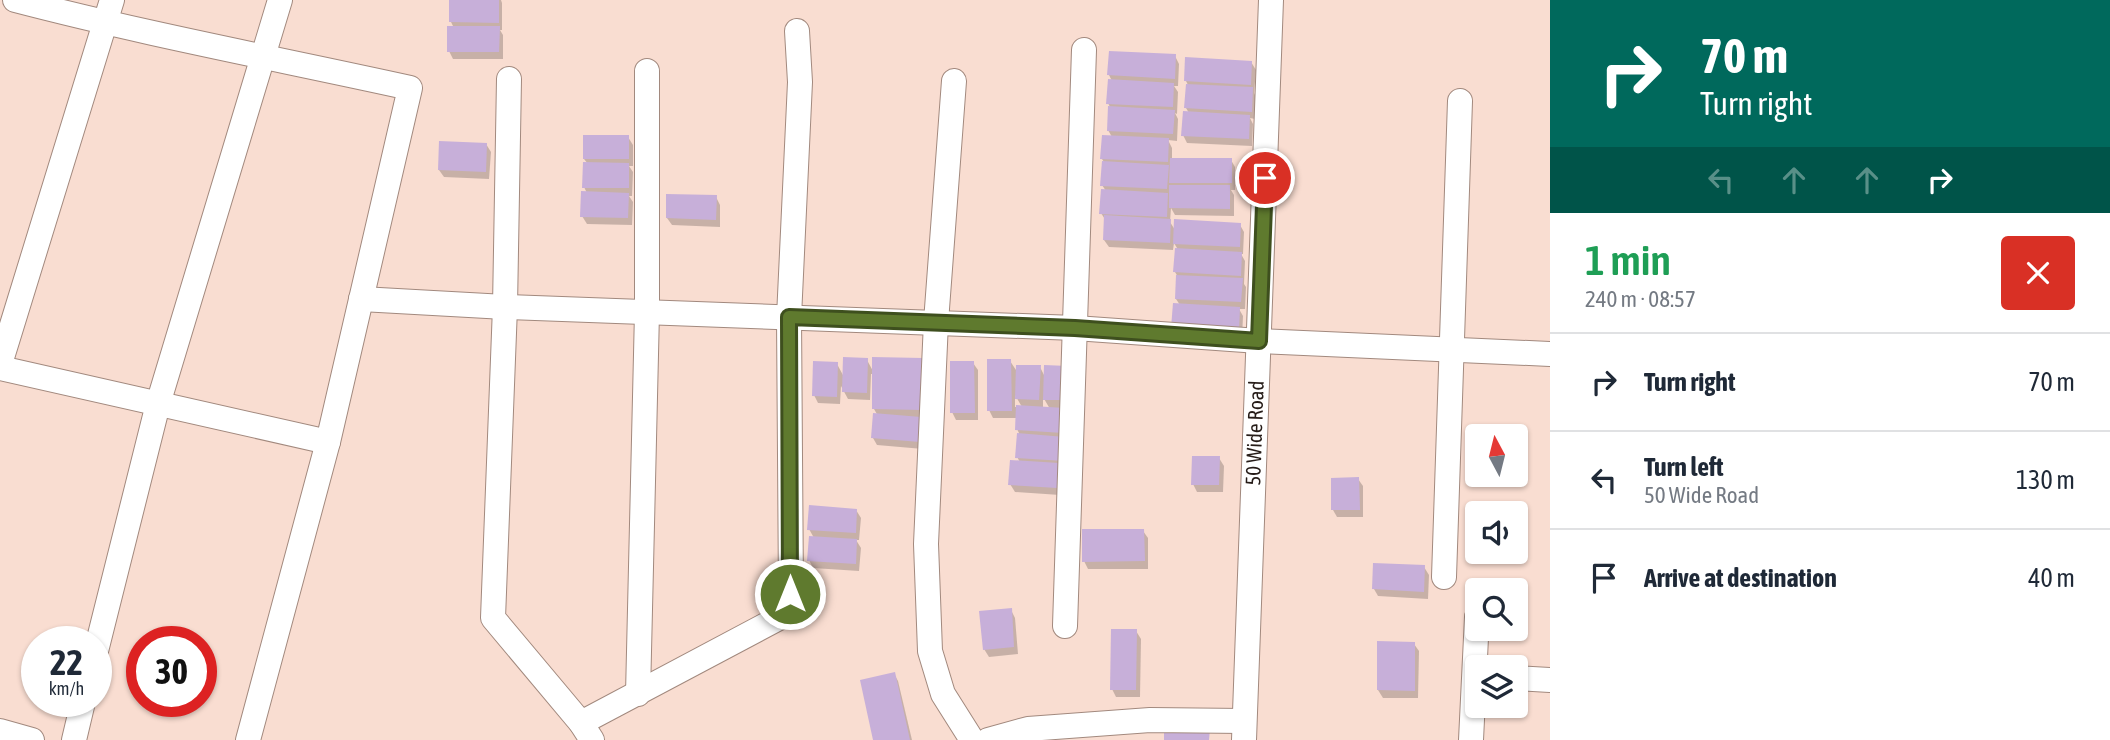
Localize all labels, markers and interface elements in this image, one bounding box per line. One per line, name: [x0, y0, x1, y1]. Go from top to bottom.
text: 70 m: [1700, 27, 1788, 83]
icon: right: [1585, 28, 1676, 119]
text: Turn right: [1700, 85, 1813, 122]
pin: [1235, 148, 1295, 208]
icon: arrive: [1246, 159, 1284, 197]
icon: left: [1702, 161, 1740, 199]
icon: ahead: [1775, 161, 1813, 199]
icon: ahead: [1848, 161, 1886, 199]
icon: right: [1921, 161, 1959, 199]
text: 1 min: [1585, 236, 1671, 284]
button: close: [2001, 236, 2075, 310]
text: 240 m · 08:57: [1585, 286, 1696, 312]
icon: right: [1585, 363, 1623, 401]
text: Turn right: [1644, 367, 1735, 397]
text: 70 m: [2028, 367, 2075, 397]
street label: 50 Wide Road: [1240, 380, 1268, 486]
north arrow: [1465, 424, 1528, 486]
map controls: [1465, 424, 1528, 718]
text: Turn left: [1644, 452, 1724, 482]
icon: left: [1585, 461, 1623, 499]
text: 130 m: [2016, 465, 2075, 495]
text: 50 Wide Road: [1644, 482, 1759, 508]
button: sound: [1465, 501, 1528, 564]
position arrow: [753, 557, 827, 631]
icon: arrive: [1585, 559, 1623, 597]
text: Arrive at destination: [1644, 563, 1837, 593]
text: 40 m: [2028, 563, 2075, 593]
button: search: [1465, 578, 1528, 641]
speed limit sign: 30: [126, 626, 217, 717]
text: 22: [50, 642, 83, 682]
button: layers: [1465, 655, 1528, 718]
text: km/h: [49, 678, 84, 699]

